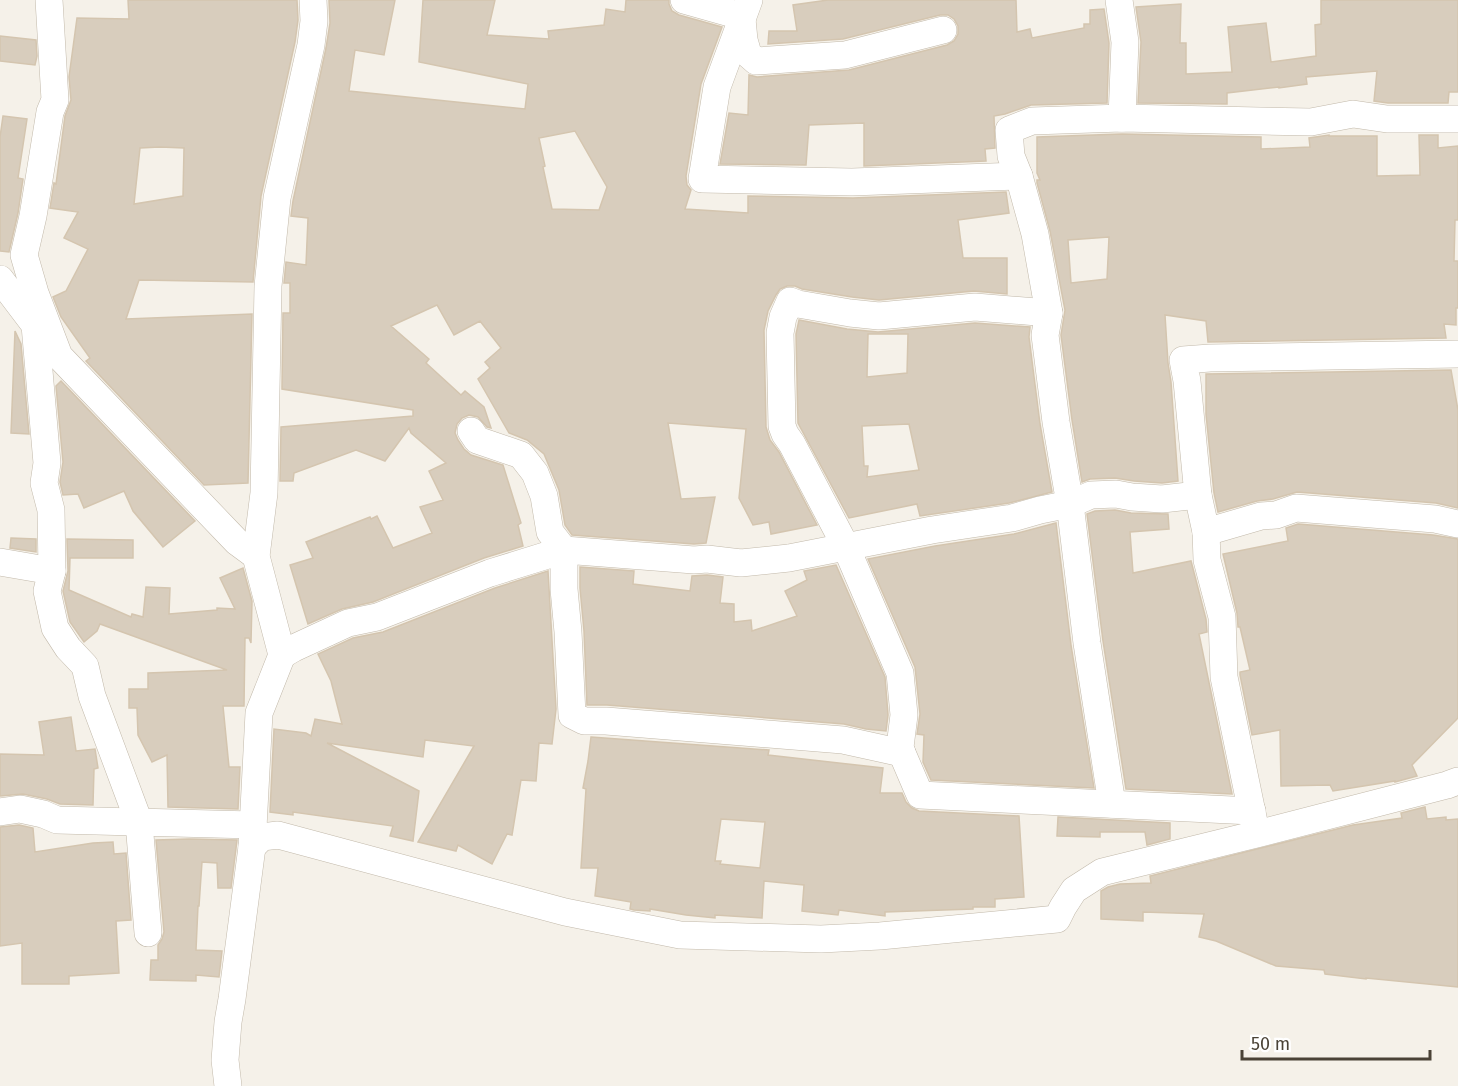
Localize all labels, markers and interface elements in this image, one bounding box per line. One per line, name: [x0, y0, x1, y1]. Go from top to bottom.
scale bar: [1242, 1023, 1430, 1061]
text: 50 m: [1251, 1033, 1290, 1055]

